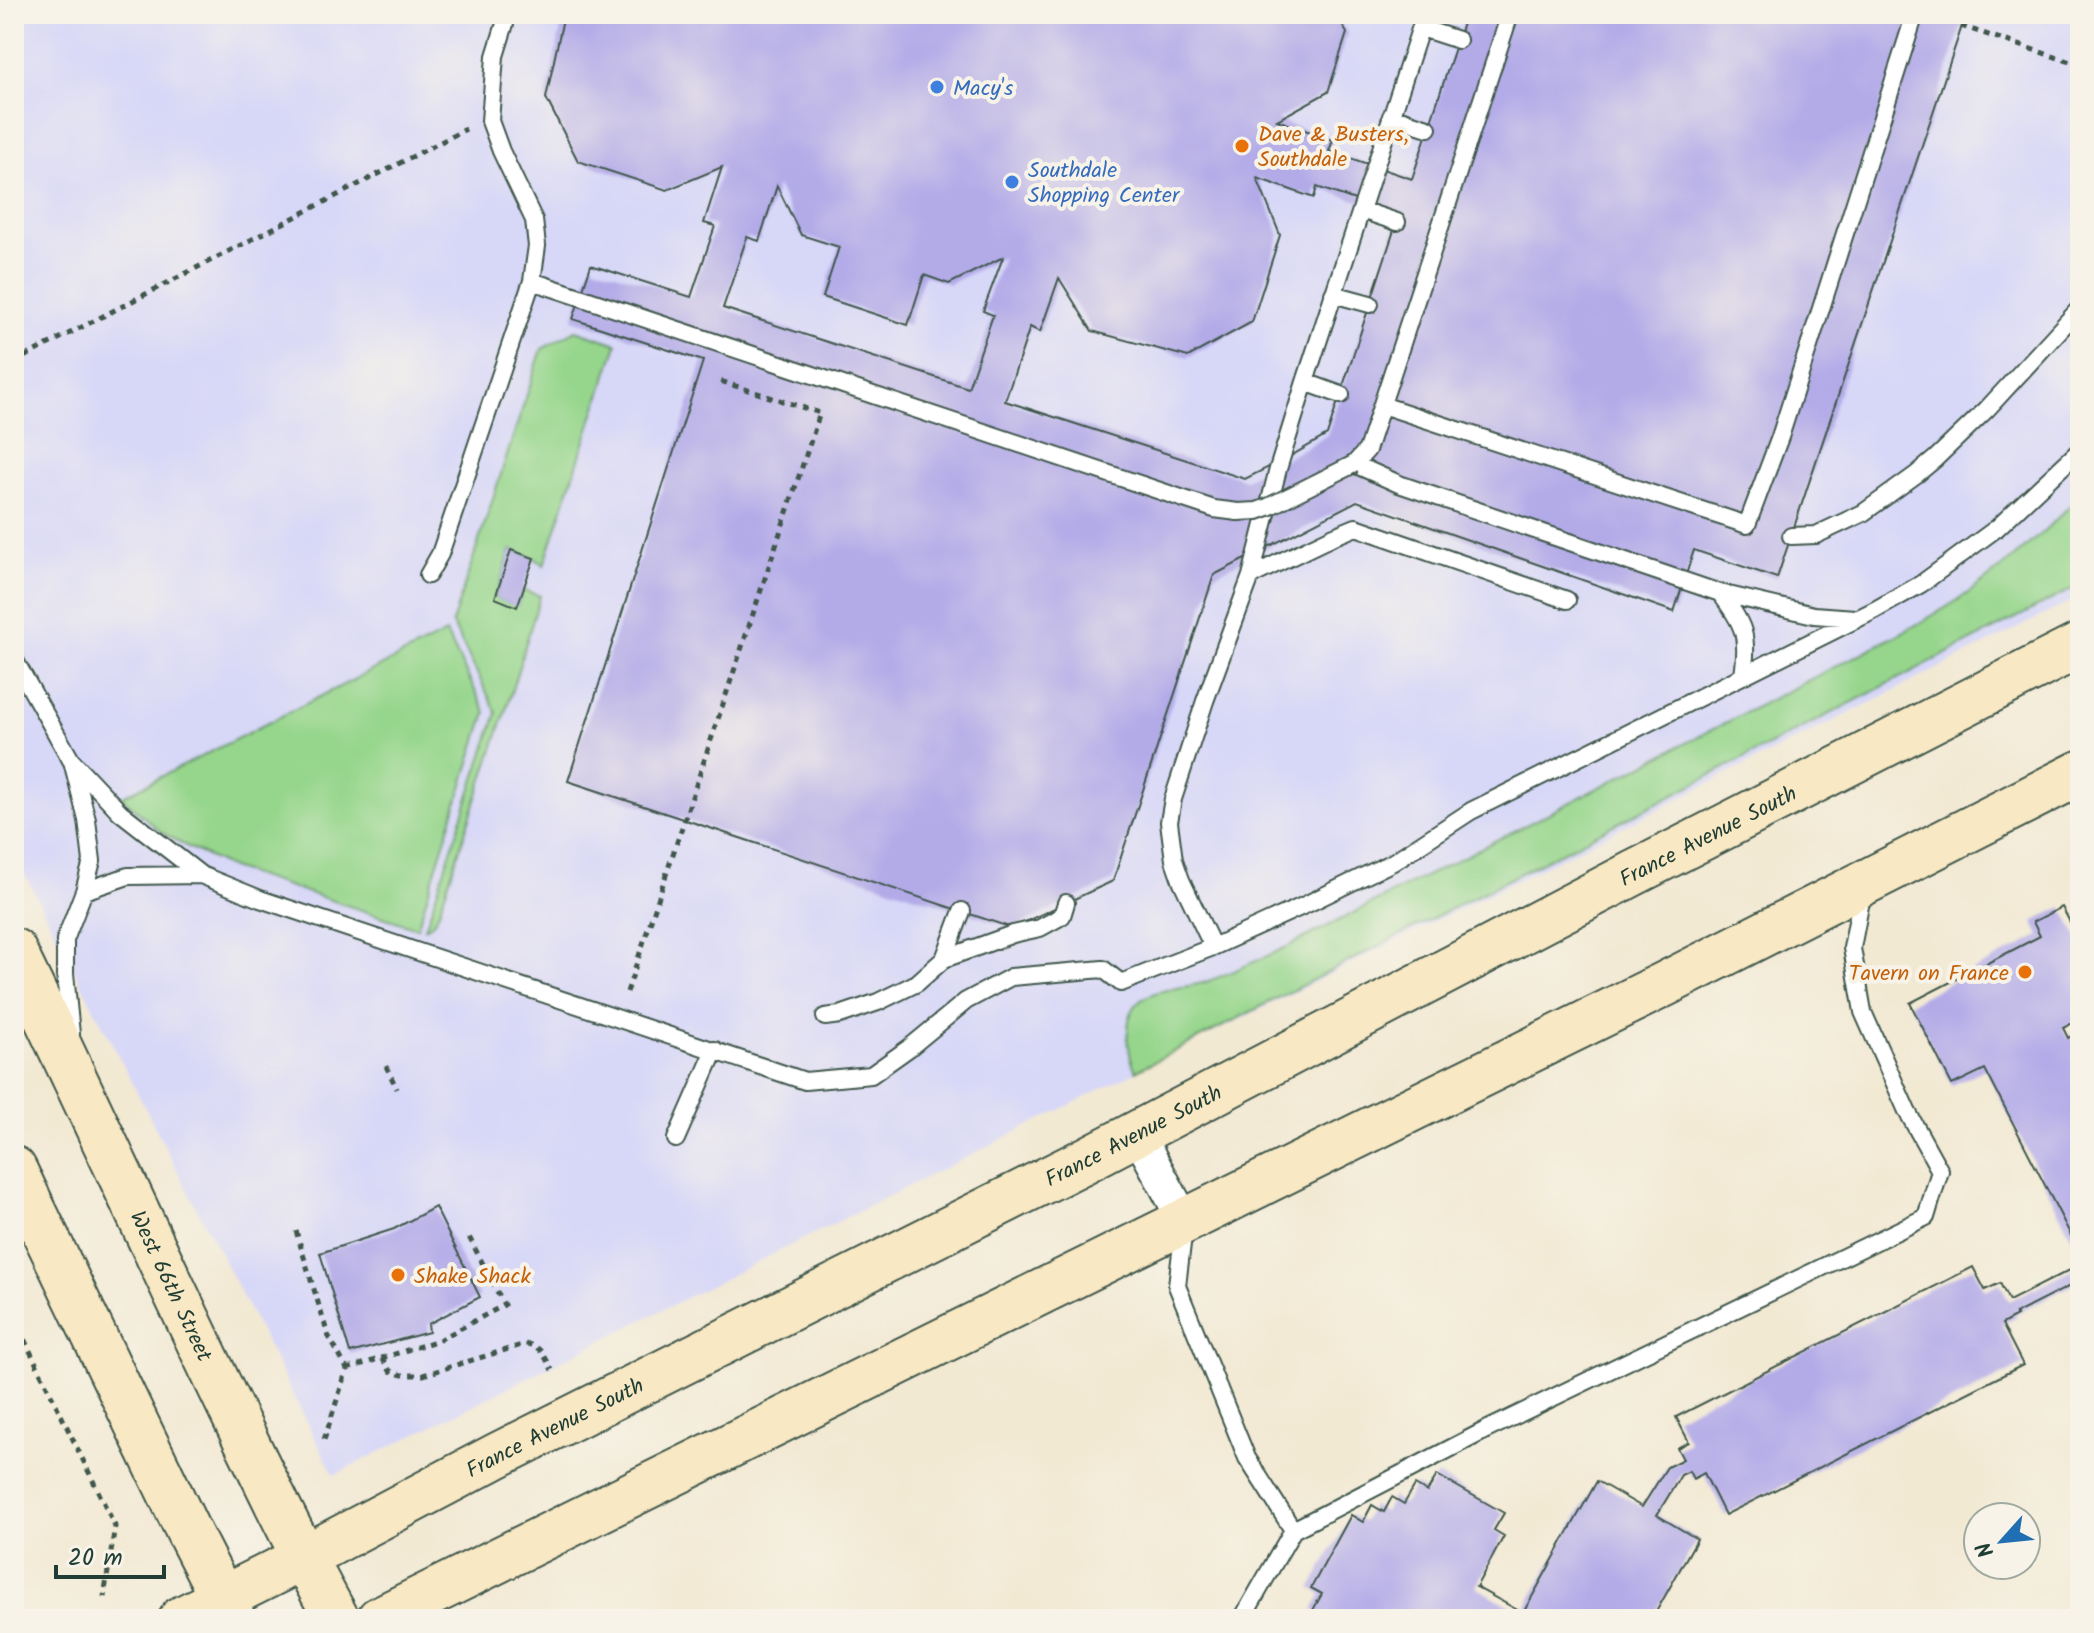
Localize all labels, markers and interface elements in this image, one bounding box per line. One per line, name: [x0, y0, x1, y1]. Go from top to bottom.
place label: Macy's: [953, 72, 1014, 107]
marker: Macy's: [928, 78, 946, 96]
place label: Dave & Busters, Southdale: [1258, 118, 1409, 178]
marker: Dave & Busters, Southdale: [1233, 137, 1251, 155]
place label: Southdale Shopping Center: [1028, 154, 1181, 214]
marker: Southdale Shopping Center: [1003, 173, 1021, 191]
street label: France Avenue South: [1614, 778, 1804, 898]
place label: Tavern on France: [1849, 957, 2009, 992]
marker: Tavern on France: [2016, 963, 2034, 981]
street label: France Avenue South: [1039, 1077, 1229, 1198]
street label: West 66th Street: [119, 1205, 221, 1368]
place label: Shake Shack: [414, 1260, 531, 1295]
marker: Shake Shack: [389, 1266, 407, 1284]
street label: France Avenue South: [460, 1369, 651, 1489]
north arrow: [1962, 1501, 2042, 1581]
scale bar: [56, 1529, 164, 1579]
text: N: [1968, 1535, 2005, 1563]
text: 20 m: [68, 1539, 123, 1578]

